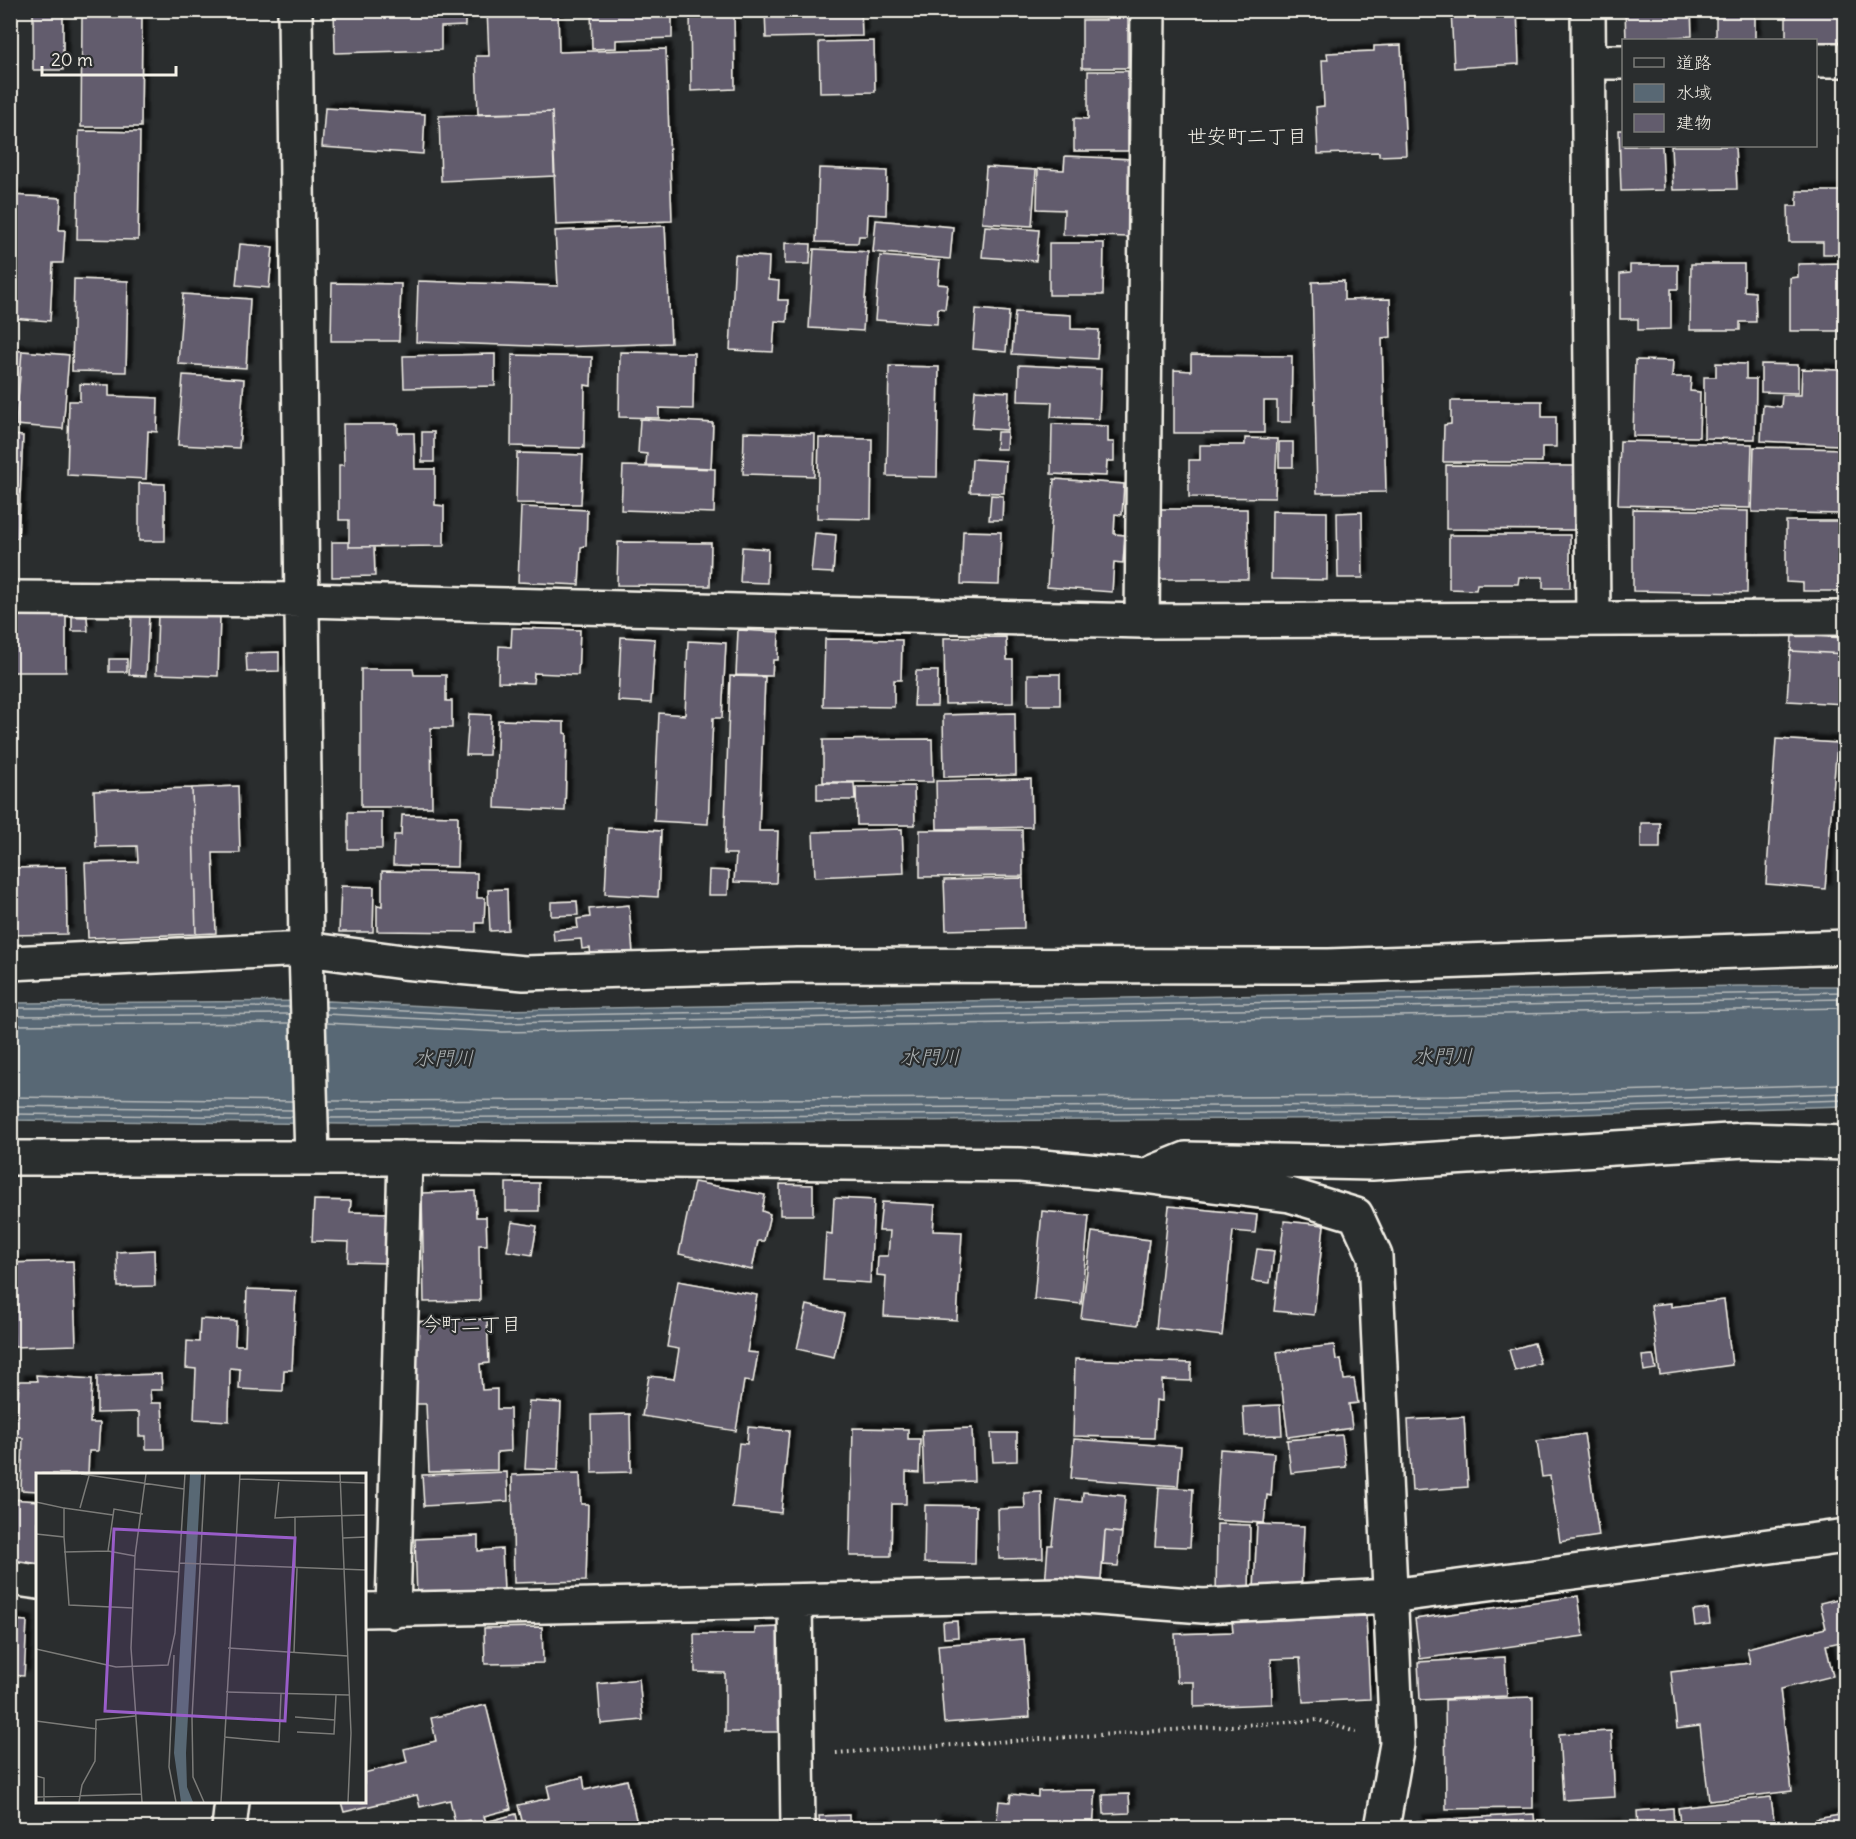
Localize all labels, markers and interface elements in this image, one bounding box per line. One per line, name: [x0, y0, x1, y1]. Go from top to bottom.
scale bar: [42, 39, 176, 77]
legend: [1622, 39, 1817, 147]
text: 20 m: [51, 48, 93, 71]
text: 道路: [1676, 51, 1712, 74]
text: 水域: [1676, 81, 1712, 104]
text: 建物: [1676, 111, 1712, 134]
district label: 世安町二丁目: [1187, 123, 1307, 148]
water label: 水門川: [1413, 1043, 1473, 1068]
water label: 水門川: [900, 1044, 960, 1069]
water label: 水門川: [414, 1045, 474, 1070]
district label: 今町二丁目: [421, 1311, 521, 1336]
inset map: [36, 1473, 366, 1803]

